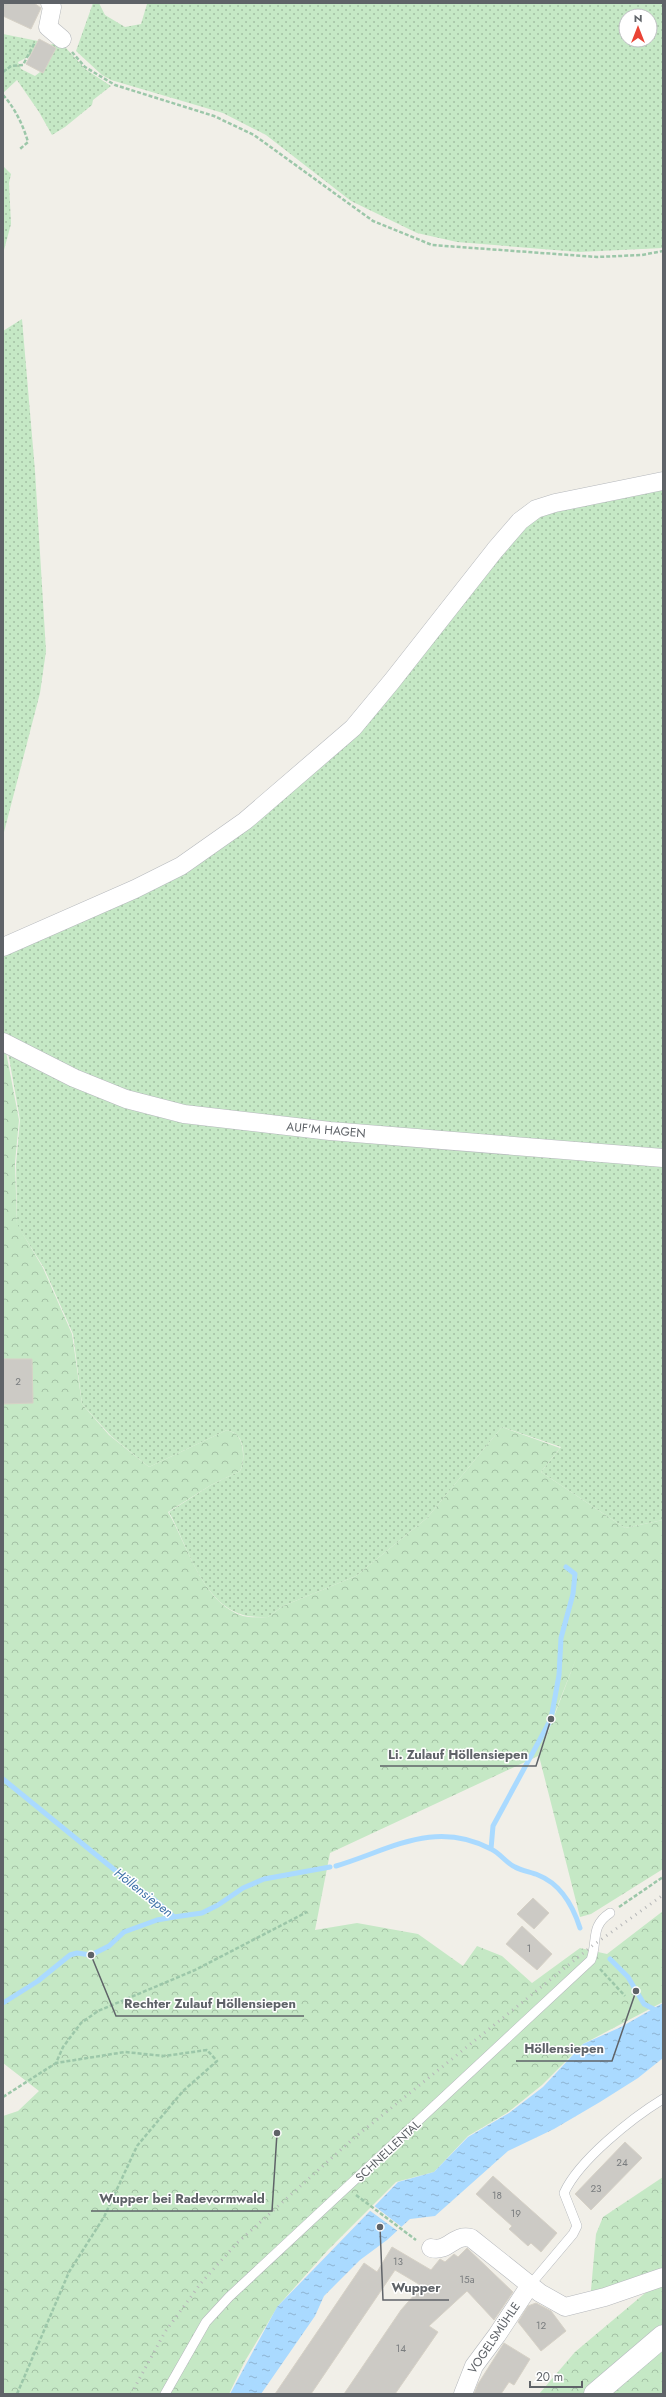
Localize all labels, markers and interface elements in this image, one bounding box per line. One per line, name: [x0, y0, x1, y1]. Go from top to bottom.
north arrow: [618, 8, 658, 48]
text: N: [634, 10, 642, 26]
street label: AUF'M HAGEN: [286, 1118, 366, 1142]
house number: 2: [15, 1374, 21, 1389]
callout: Li. Zulauf Höllensiepen: [380, 1741, 536, 1766]
text: Li. Zulauf Höllensiepen: [388, 1745, 528, 1764]
water label: Höllensiepen: [110, 1863, 177, 1922]
house number: 1: [527, 1941, 531, 1956]
callout: Rechter Zulauf Höllensiepen: [116, 1991, 304, 2016]
text: Rechter Zulauf Höllensiepen: [124, 1994, 296, 2013]
callout: Höllensiepen: [516, 2036, 612, 2061]
text: Höllensiepen: [524, 2039, 604, 2058]
street label: SCHNELLENTAL: [351, 2115, 425, 2186]
house number: 24: [616, 2155, 628, 2170]
house number: 23: [590, 2181, 602, 2196]
callout: Wupper bei Radevormwald: [91, 2186, 272, 2211]
house number: 18: [492, 2188, 502, 2203]
text: Wupper bei Radevormwald: [99, 2189, 265, 2208]
house number: 19: [511, 2206, 521, 2221]
house number: 13: [393, 2254, 404, 2269]
house number: 15a: [460, 2272, 475, 2287]
callout: Wupper: [383, 2275, 449, 2300]
text: Wupper: [391, 2278, 441, 2297]
street label: VOGELSMÜHLE: [463, 2299, 525, 2377]
house number: 12: [536, 2318, 546, 2333]
house number: 14: [396, 2341, 406, 2356]
scale bar: [530, 2363, 582, 2389]
text: 20 m: [536, 2368, 563, 2386]

